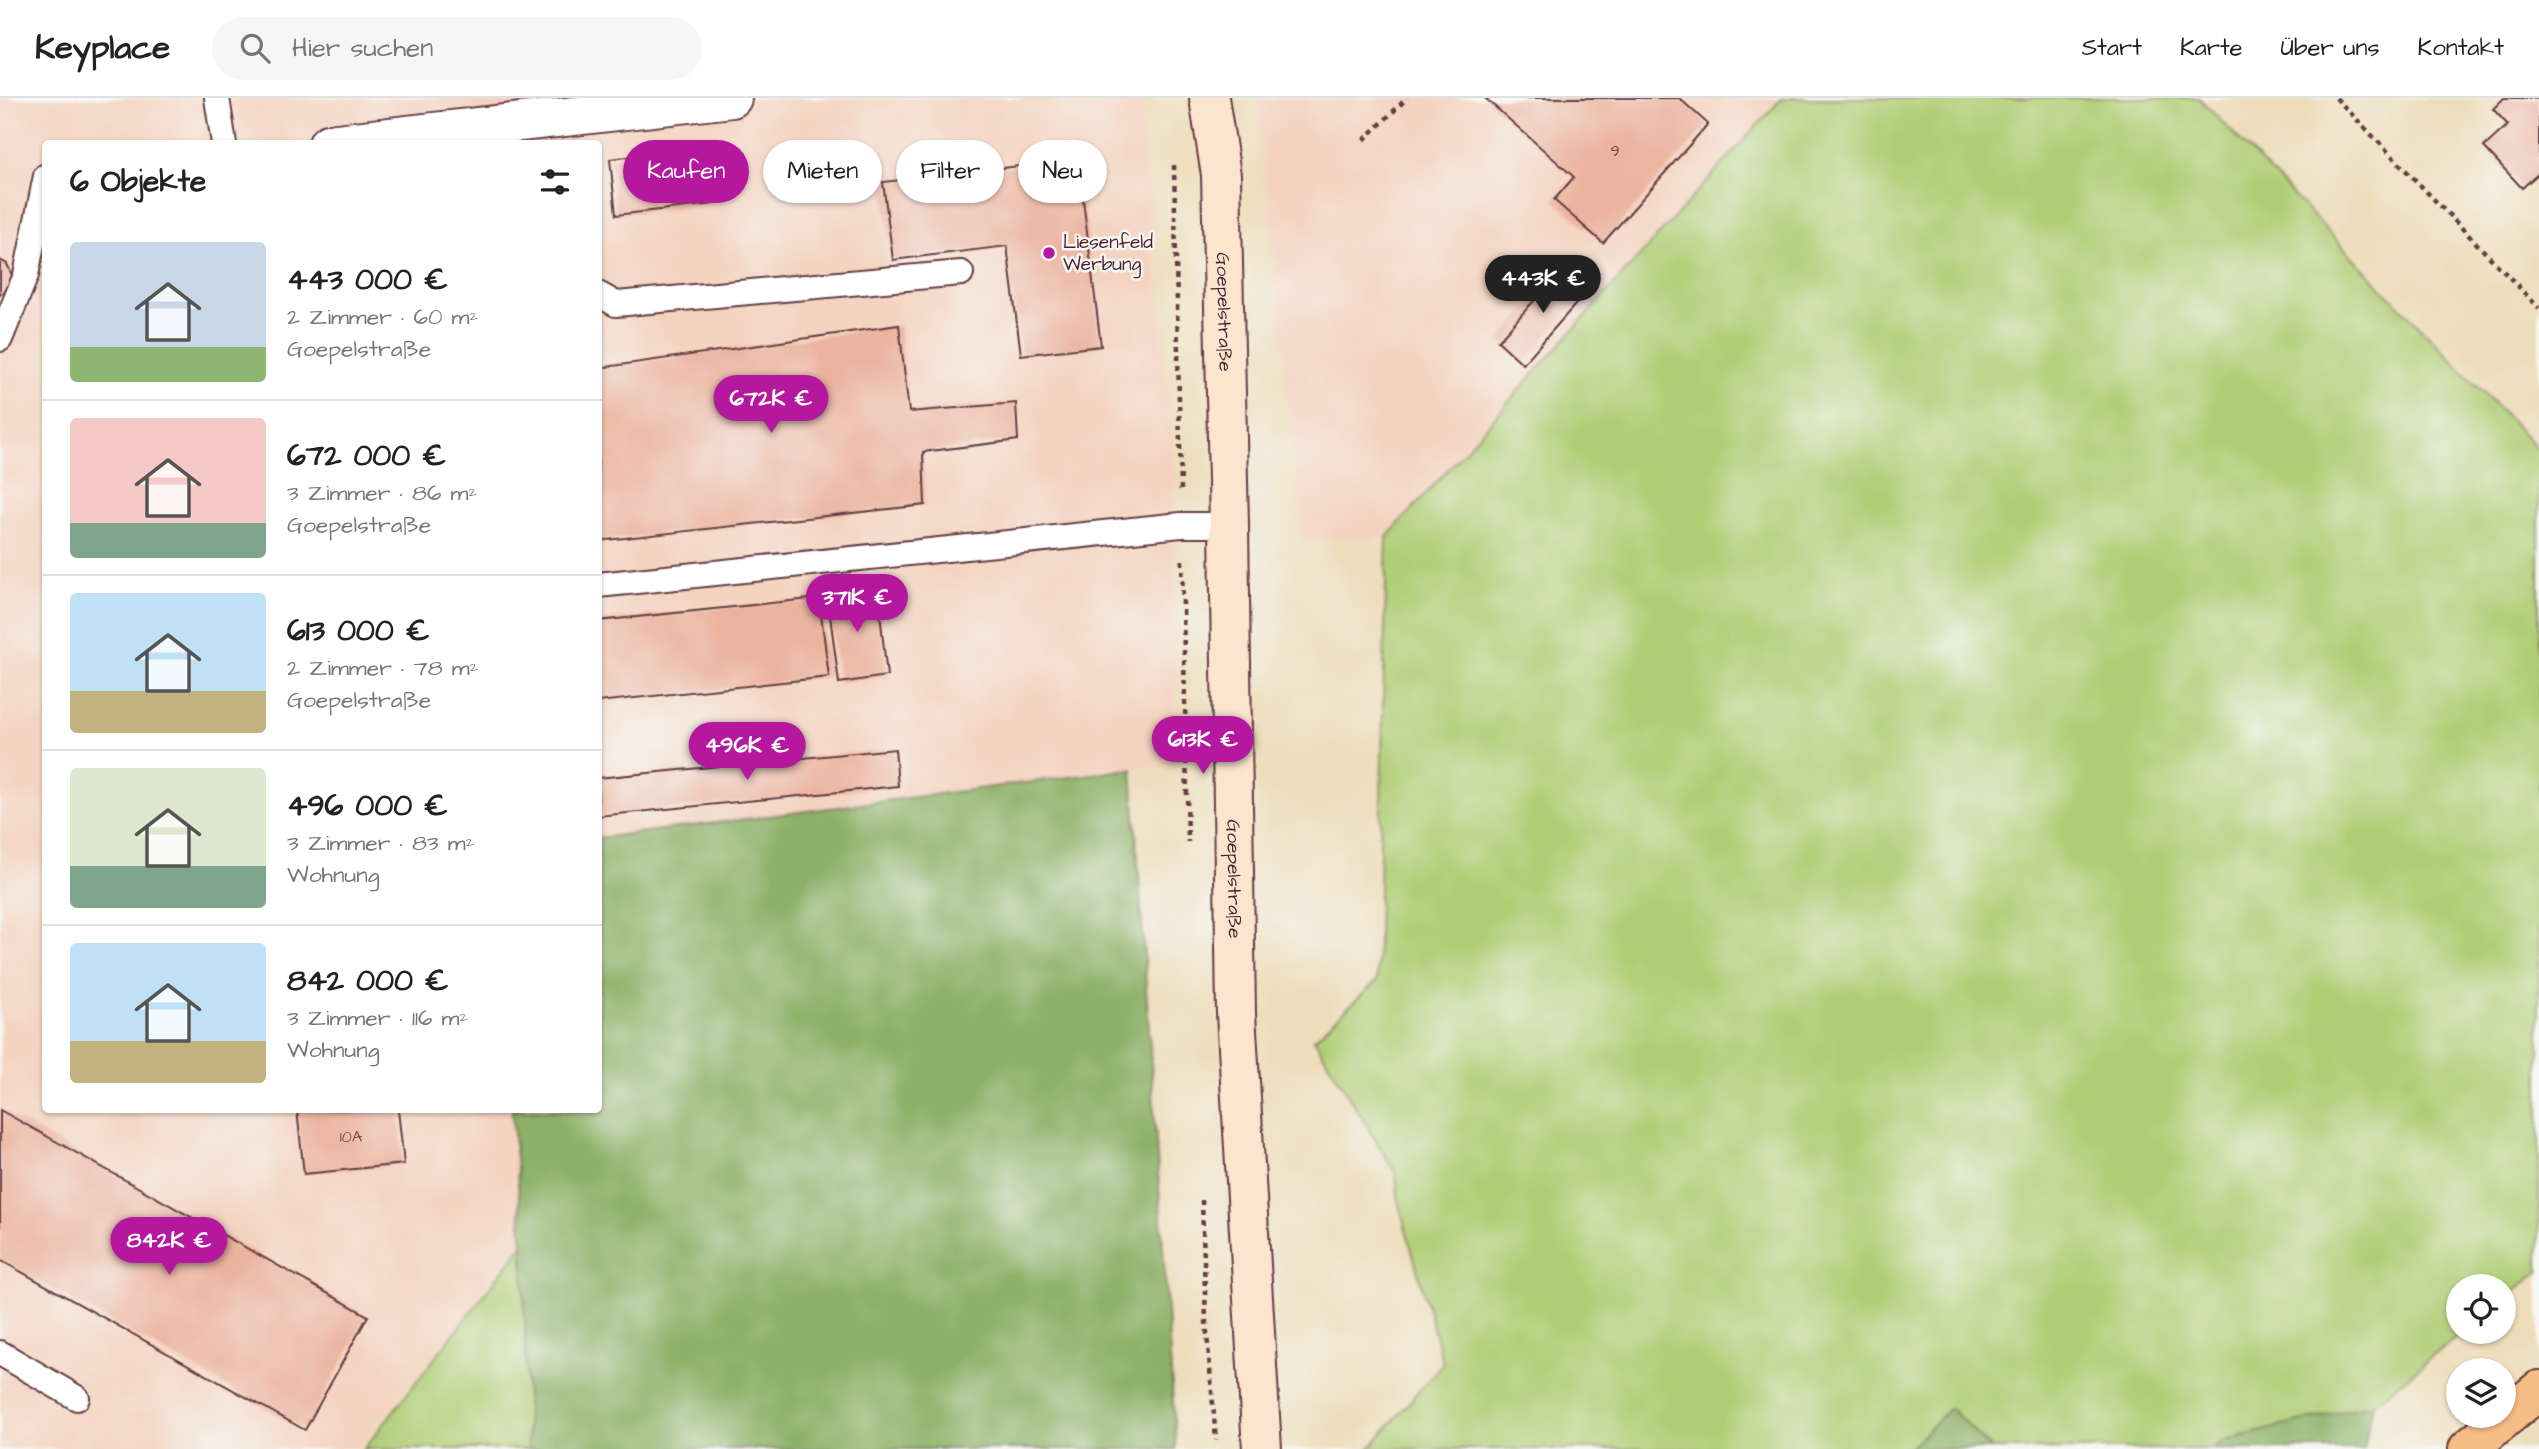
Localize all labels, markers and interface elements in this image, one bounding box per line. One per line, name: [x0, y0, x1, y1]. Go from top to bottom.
search box: [212, 17, 702, 80]
text: Keyplace: [35, 25, 170, 71]
icon: search: [236, 29, 274, 67]
text: Hier suchen: [292, 30, 433, 66]
text: Start: [2082, 31, 2142, 65]
text: Karte: [2180, 31, 2243, 65]
text: Über uns: [2281, 31, 2380, 65]
text: Kontakt: [2418, 31, 2504, 65]
chip: Kaufen: [623, 140, 749, 203]
chip: Mieten: [763, 140, 882, 203]
chip: Filter: [896, 140, 1004, 203]
chip: Neu: [1018, 140, 1107, 203]
house number: 9: [1610, 140, 1620, 162]
text: 6 Objekte: [70, 161, 206, 203]
icon: filters: [536, 163, 574, 201]
place label: Liesenfeld Werbung: [1063, 229, 1153, 279]
marker: Liesenfeld Werbung: [1041, 245, 1057, 261]
street label: Goepelstraße: [1209, 252, 1239, 372]
pin: 443K €: [1486, 256, 1600, 315]
text: 443 000 €: [287, 259, 448, 301]
text: 443K €: [1501, 262, 1585, 294]
icon: home: [126, 270, 210, 354]
text: 2 Zimmer · 60 m²: [287, 301, 478, 333]
text: Goepelstraße: [287, 333, 431, 365]
pin: 672K €: [714, 376, 828, 435]
text: 672K €: [729, 382, 813, 414]
text: 672 000 €: [287, 435, 446, 477]
icon: home: [126, 446, 210, 530]
text: 3 Zimmer · 86 m²: [287, 477, 477, 509]
text: Goepelstraße: [287, 509, 431, 541]
pin: 371K €: [800, 574, 914, 634]
text: 371K €: [822, 581, 892, 613]
text: 613 000 €: [287, 610, 430, 652]
icon: home: [126, 621, 210, 705]
text: 2 Zimmer · 78 m²: [287, 652, 478, 684]
text: Goepelstraße: [287, 684, 431, 716]
pin: 613K €: [1146, 716, 1260, 776]
pin: 496K €: [690, 722, 804, 782]
text: 613K €: [1168, 723, 1238, 755]
text: 496K €: [705, 729, 789, 761]
text: 496 000 €: [287, 785, 448, 827]
icon: home: [126, 796, 210, 880]
street label: Goepelstraße: [1220, 819, 1248, 939]
text: 3 Zimmer · 83 m²: [287, 827, 474, 859]
text: Wohnung: [287, 859, 380, 891]
text: 842 000 €: [287, 960, 449, 1002]
icon: home: [126, 971, 210, 1055]
text: 3 Zimmer · 116 m²: [287, 1002, 468, 1034]
text: Wohnung: [287, 1034, 380, 1066]
house number: 10A: [340, 1126, 362, 1148]
pin: 842K €: [112, 1218, 226, 1277]
text: 842K €: [126, 1224, 212, 1256]
map controls: [2446, 1274, 2516, 1428]
button: locate: [2446, 1274, 2516, 1344]
button: layers: [2446, 1358, 2516, 1428]

